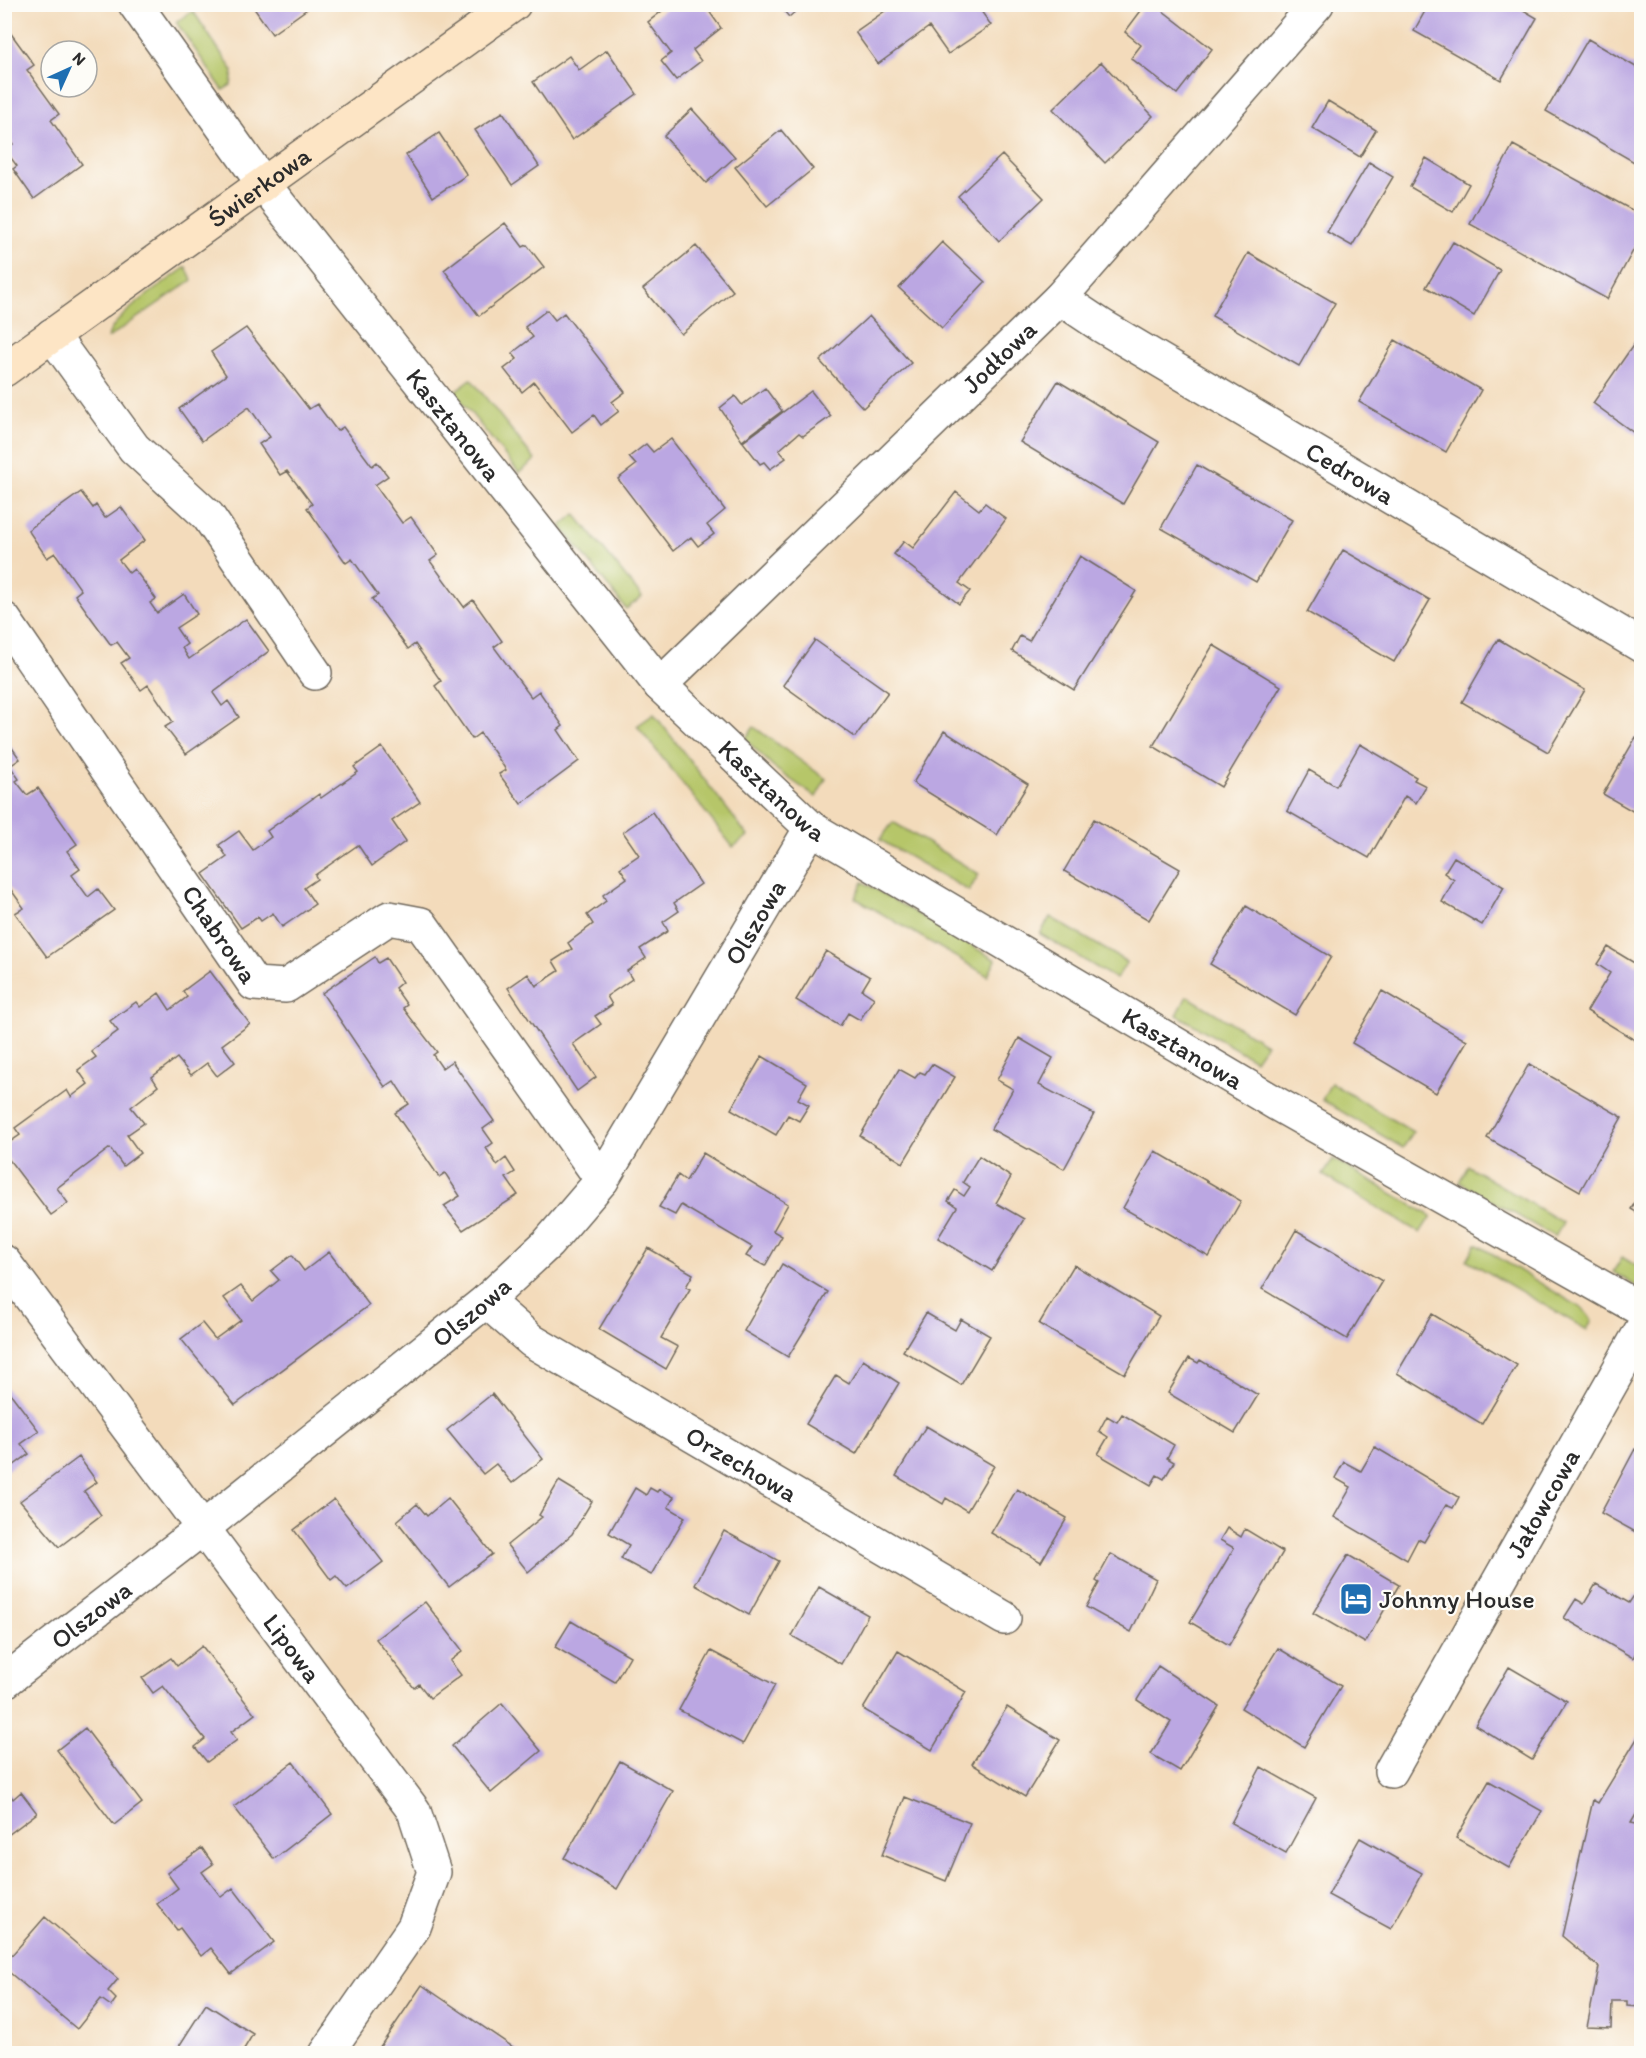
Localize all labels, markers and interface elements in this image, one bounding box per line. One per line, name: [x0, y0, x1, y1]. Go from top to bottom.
north arrow: [39, 39, 99, 99]
text: N: [69, 48, 90, 69]
street label: Świerkowa: [201, 139, 317, 235]
street label: Jodłowa: [955, 313, 1044, 400]
street label: Kasztanowa: [399, 362, 509, 488]
street label: Cedrowa: [1300, 434, 1401, 512]
street label: Kasztanowa: [712, 733, 831, 849]
street label: Olszowa: [717, 874, 793, 971]
street label: Chabrowa: [175, 879, 265, 990]
street label: Kasztanowa: [1116, 1000, 1249, 1097]
street label: Olszowa: [425, 1270, 518, 1354]
street label: Orzechowa: [680, 1419, 804, 1509]
street label: Jałowcowa: [1499, 1443, 1587, 1563]
street label: Olszowa: [44, 1573, 138, 1656]
hotel icon: Johnny House: [1338, 1581, 1374, 1617]
place label: Johnny House: [1379, 1583, 1535, 1615]
street label: Lipowa: [256, 1607, 329, 1689]

